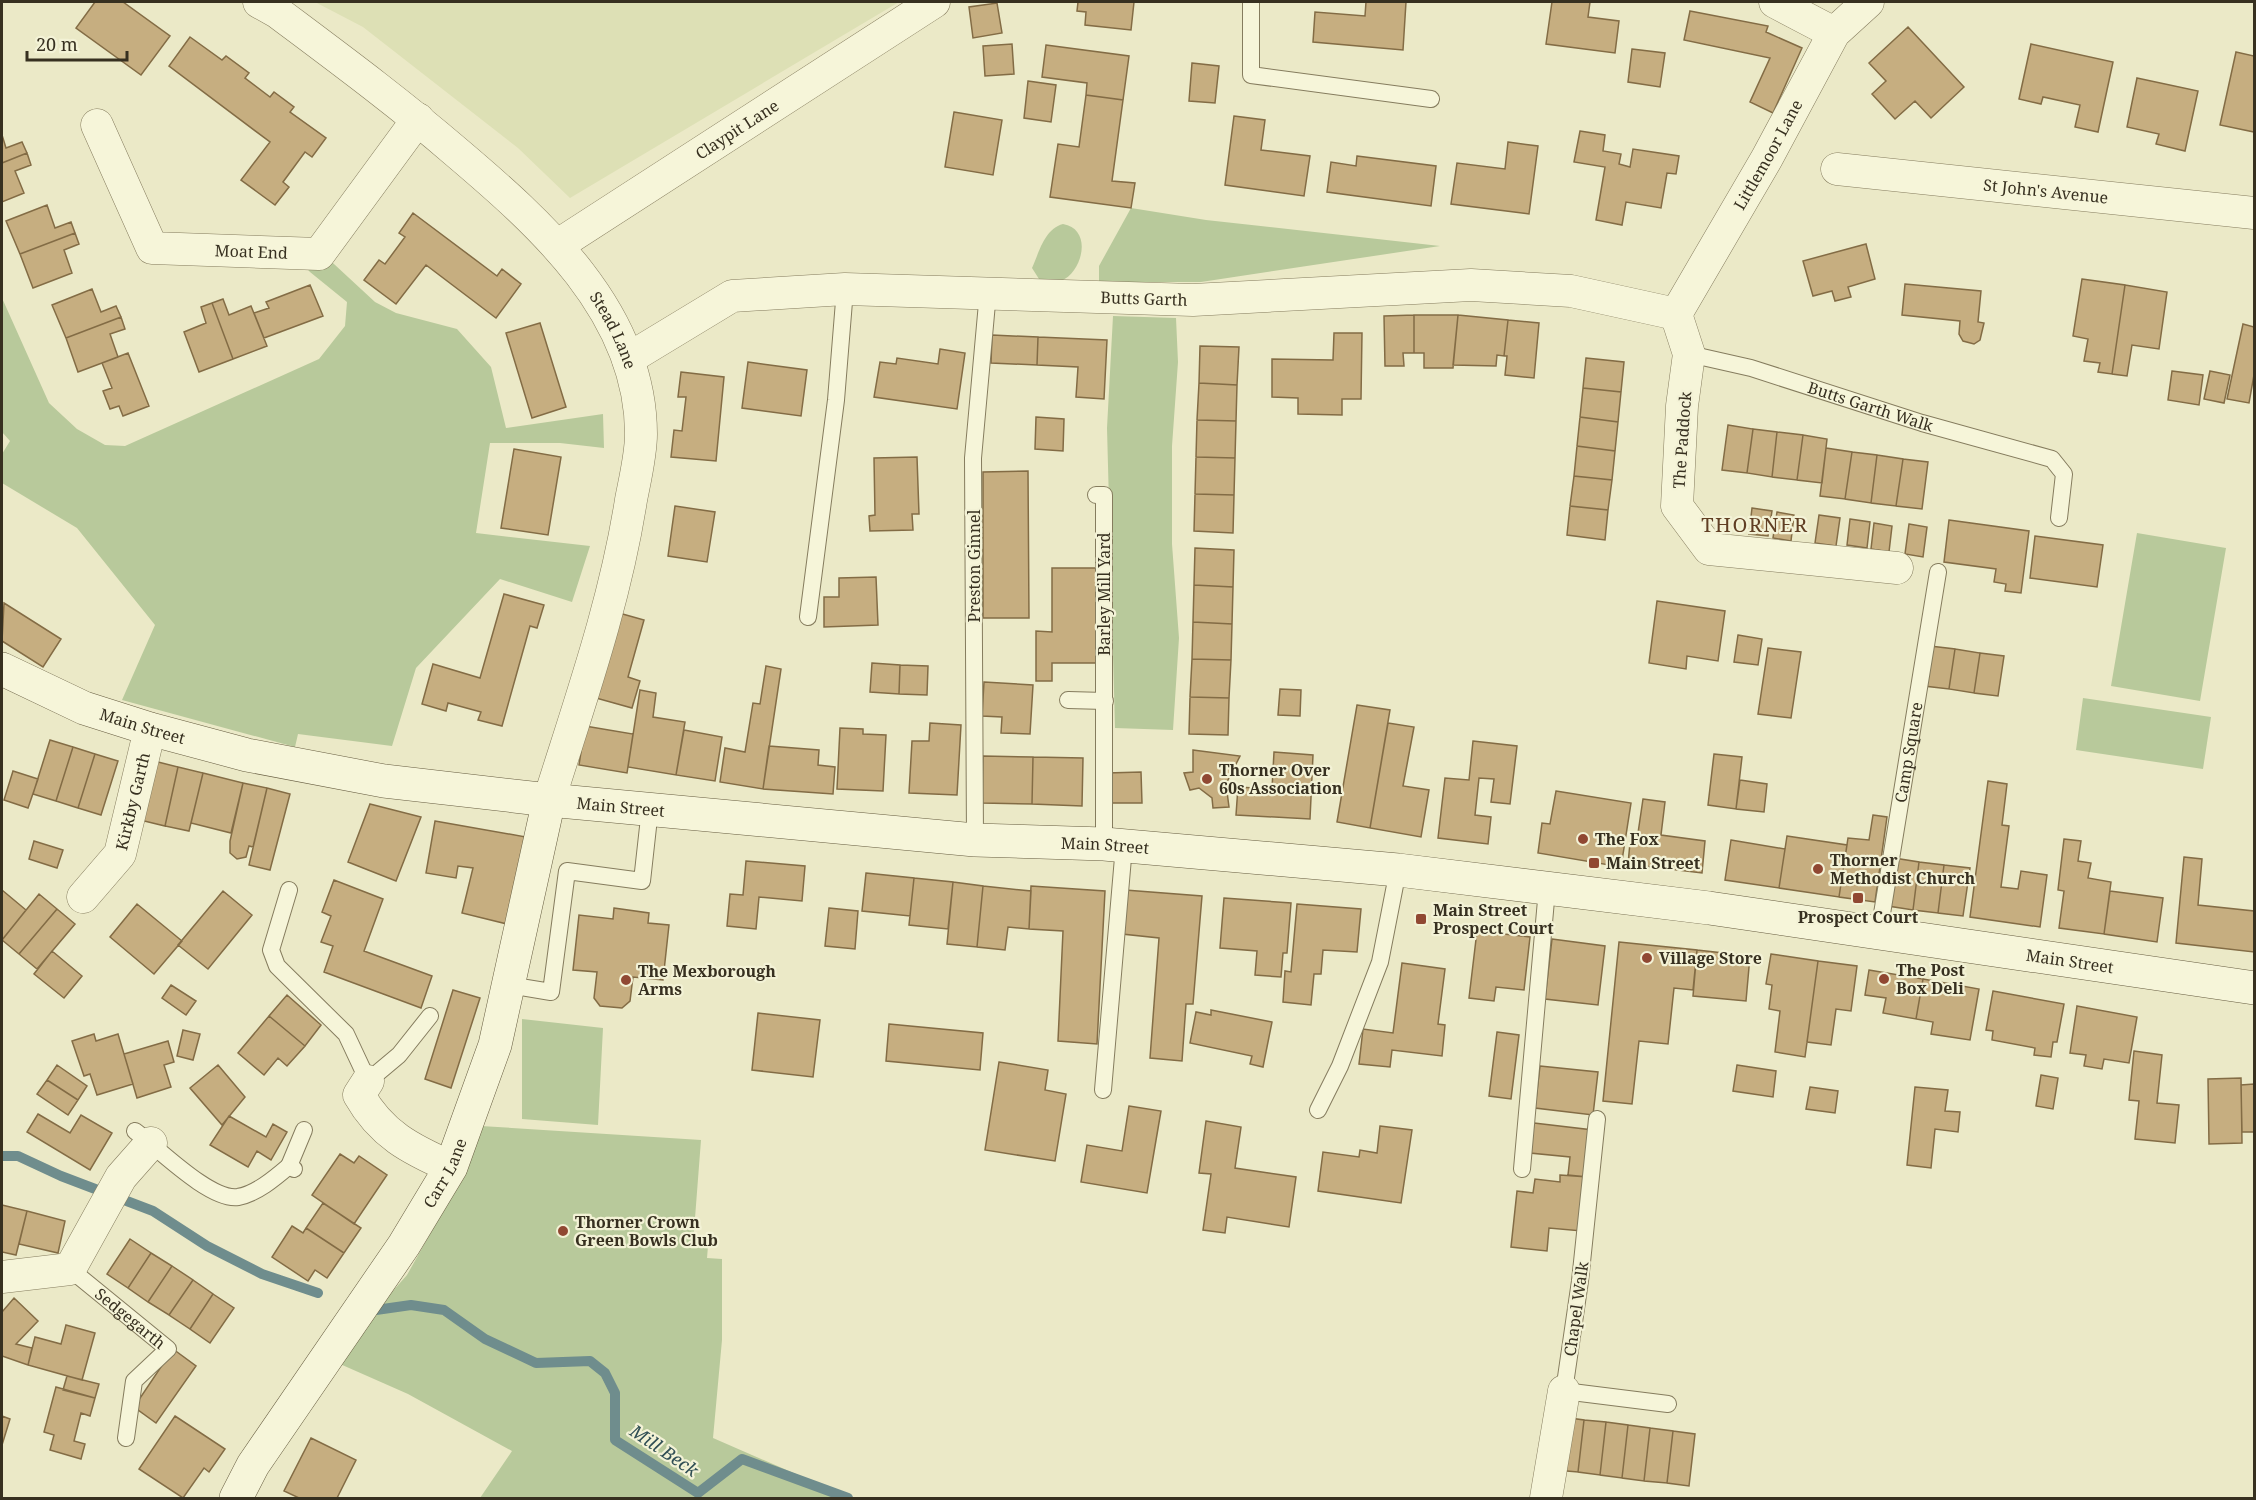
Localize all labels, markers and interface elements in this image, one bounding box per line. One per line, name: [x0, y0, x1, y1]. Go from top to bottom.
scale bar: [27, 24, 128, 62]
text: 20 m: [36, 32, 78, 56]
street label: Claypit Lane: [691, 94, 783, 164]
street label: Littlemoor Lane: [1728, 96, 1807, 214]
street label: St John's Avenue: [1982, 174, 2109, 209]
street label: Moat End: [214, 239, 288, 264]
street label: Butts Garth: [1100, 286, 1188, 311]
street label: Stead Lane: [585, 287, 641, 372]
street label: Butts Garth Walk: [1805, 376, 1936, 437]
street label: The Paddock: [1668, 390, 1696, 489]
street label: Preston Ginnel: [963, 509, 985, 623]
district label: THORNER: [1701, 511, 1809, 538]
street label: Barley Mill Yard: [1093, 532, 1115, 656]
street label: Camp Square: [1889, 700, 1928, 804]
street label: Main Street: [97, 703, 188, 749]
street label: Kirkby Garth: [110, 750, 155, 852]
place label: Thorner Over 60s Association: [1219, 759, 1343, 799]
marker: Thorner Over 60s Association: [1200, 772, 1214, 786]
street label: Main Street: [576, 792, 666, 822]
place label: The Fox: [1595, 828, 1660, 850]
street label: Main Street: [1061, 832, 1150, 859]
marker: The Fox: [1576, 832, 1590, 846]
place label: Thorner Methodist Church: [1830, 849, 1976, 889]
place label: Main Street: [1606, 852, 1701, 874]
marker: Main Street: [1587, 856, 1601, 870]
marker: Thorner Methodist Church: [1811, 862, 1825, 876]
marker: Prospect Court: [1851, 891, 1865, 905]
place label: Main Street Prospect Court: [1433, 899, 1554, 939]
place label: Prospect Court: [1798, 906, 1919, 928]
marker: Main Street Prospect Court: [1414, 912, 1428, 926]
street label: Main Street: [2024, 944, 2115, 978]
place label: Village Store: [1659, 947, 1762, 969]
marker: Village Store: [1640, 951, 1654, 965]
place label: The Post Box Deli: [1896, 959, 1965, 999]
place label: The Mexborough Arms: [638, 960, 776, 1000]
marker: The Post Box Deli: [1877, 972, 1891, 986]
marker: The Mexborough Arms: [619, 973, 633, 987]
street label: Carr Lane: [418, 1135, 472, 1212]
place label: Thorner Crown Green Bowls Club: [575, 1211, 718, 1251]
marker: Thorner Crown Green Bowls Club: [556, 1224, 570, 1238]
street label: Chapel Walk: [1558, 1260, 1594, 1358]
street label: Sedgegarth: [90, 1283, 170, 1354]
water label: Mill Beck: [625, 1418, 704, 1482]

